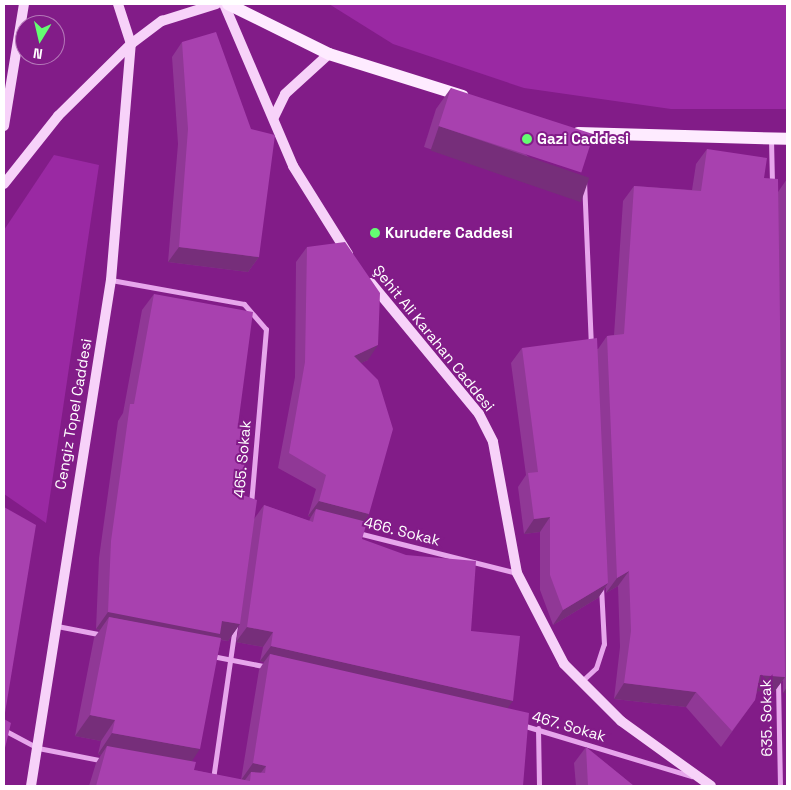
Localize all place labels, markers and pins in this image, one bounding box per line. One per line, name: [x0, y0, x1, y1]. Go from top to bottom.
place label: Gazi Caddesi: [537, 130, 629, 148]
marker: Gazi Caddesi: [521, 133, 533, 145]
place label: Kurudere Caddesi: [385, 224, 513, 242]
marker: Kurudere Caddesi: [369, 227, 381, 239]

